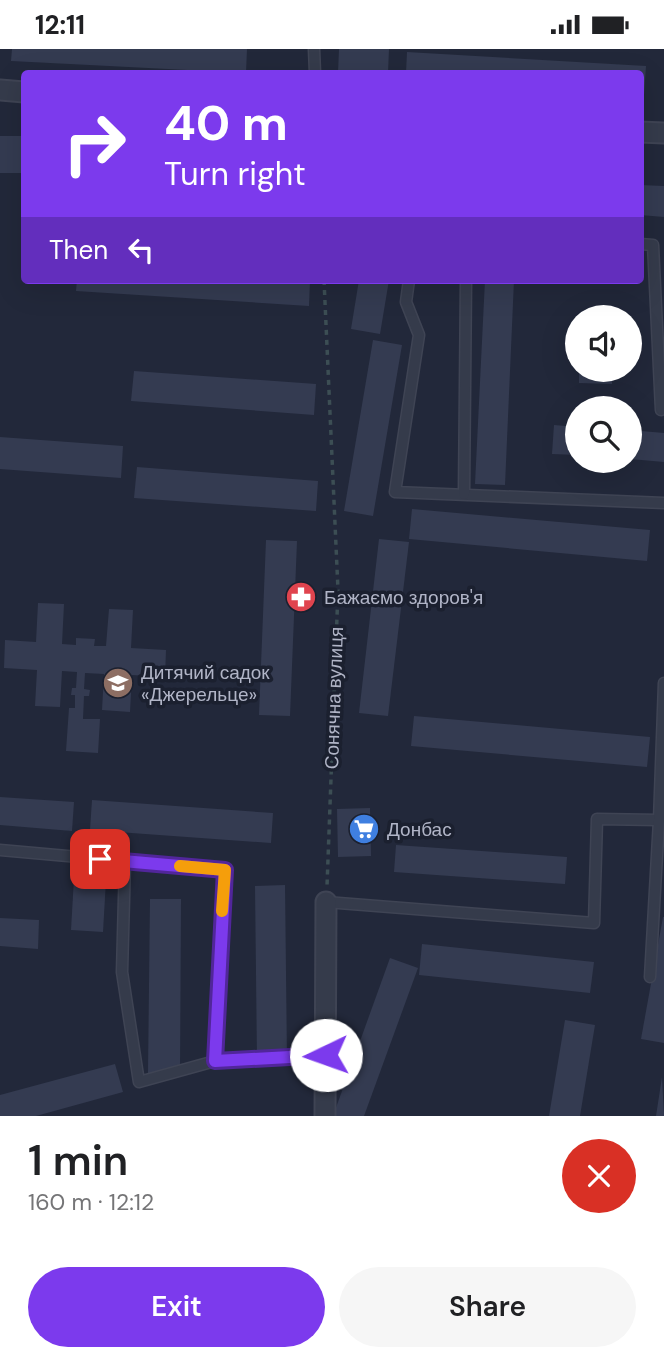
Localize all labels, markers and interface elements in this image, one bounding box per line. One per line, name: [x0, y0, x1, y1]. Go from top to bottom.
text: 12:11: [35, 8, 85, 42]
text: 40 m: [164, 91, 288, 155]
icon: right: [49, 98, 140, 189]
text: Turn right: [164, 153, 306, 195]
icon: left: [122, 231, 160, 269]
text: Then: [49, 233, 108, 267]
map controls: [565, 305, 642, 473]
button: sound: [565, 305, 642, 382]
button: search: [565, 396, 642, 473]
pharmacy icon: Бажаємо здоров'я: [284, 580, 318, 614]
place label: Бажаємо здоров'я: [324, 585, 483, 610]
street label: Сонячна вулиця: [319, 626, 349, 770]
place label: Дитячий садок «Джерельце»: [141, 660, 270, 707]
school or university icon: Дитячий садок «Джерельце»: [101, 666, 135, 700]
supermarket icon: Донбас: [347, 812, 381, 846]
place label: Донбас: [387, 817, 452, 842]
pin: [70, 829, 130, 889]
icon: arrive: [81, 840, 119, 878]
position arrow: [289, 1018, 363, 1092]
text: 1 min: [28, 1133, 128, 1188]
button: close: [562, 1139, 636, 1213]
text: 160 m · 12:12: [28, 1187, 154, 1217]
button: Exit: [28, 1267, 325, 1347]
button: Share: [339, 1267, 636, 1347]

